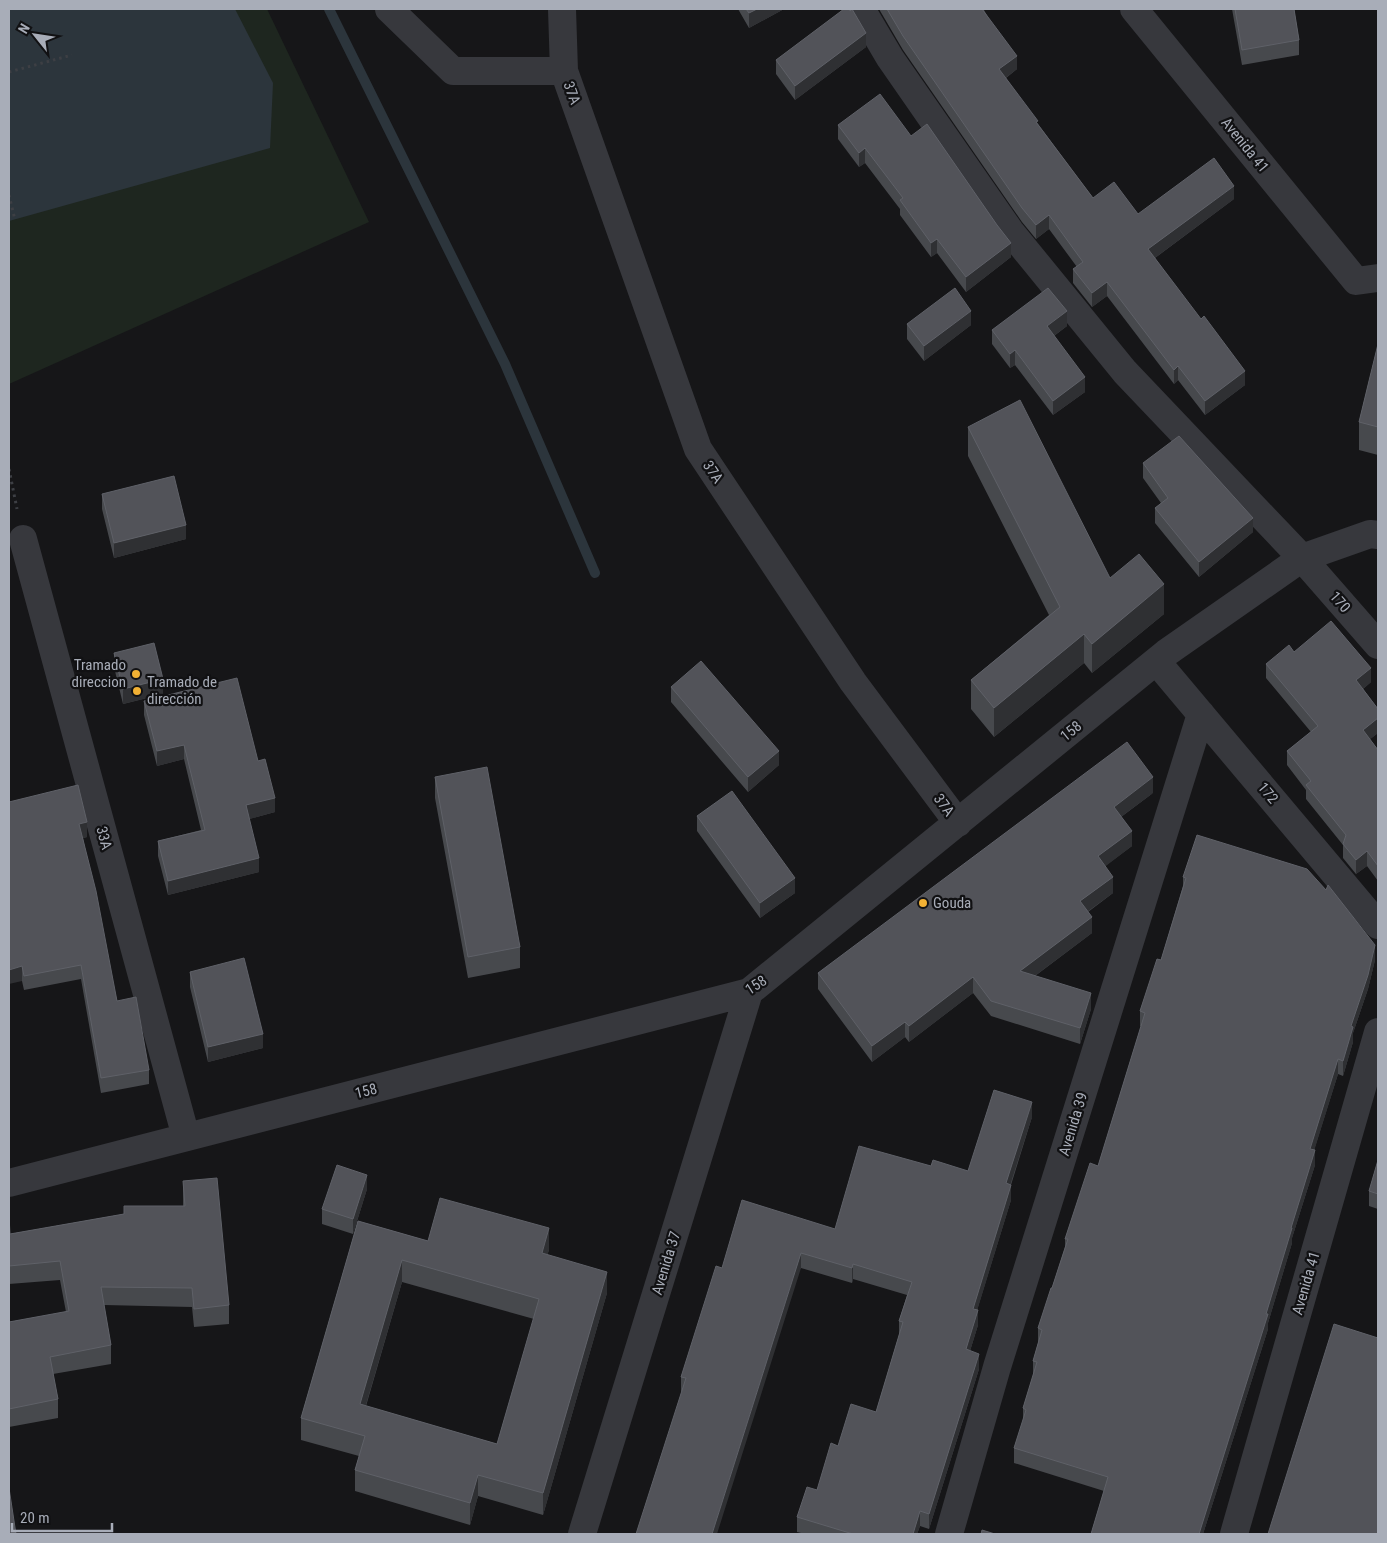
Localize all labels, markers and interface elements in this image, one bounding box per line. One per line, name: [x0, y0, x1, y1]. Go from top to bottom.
north arrow: [10, 10, 60, 60]
text: N: [15, 21, 33, 36]
street label: 37A: [560, 79, 585, 107]
street label: Avenida 41: [1217, 114, 1273, 176]
street label: 37A: [699, 457, 727, 487]
street label: 170: [1326, 588, 1354, 616]
place label: Tramado direccion: [72, 656, 126, 691]
marker: Tramado direccion: [130, 668, 142, 680]
place label: Tramado de dirección: [147, 673, 217, 708]
marker: Tramado de dirección: [131, 685, 143, 697]
street label: 158: [1057, 717, 1085, 745]
street label: 172: [1254, 779, 1282, 807]
street label: 37A: [930, 790, 958, 820]
street label: 33A: [92, 824, 116, 852]
place label: Gouda: [933, 894, 971, 912]
marker: Gouda: [917, 897, 929, 909]
street label: 158: [742, 971, 770, 999]
street label: 158: [353, 1080, 379, 1102]
street label: Avenida 39: [1055, 1090, 1091, 1158]
street label: Avenida 37: [648, 1229, 684, 1297]
street label: Avenida 41: [1288, 1249, 1324, 1317]
scale bar: [12, 1500, 112, 1532]
text: 20 m: [20, 1509, 50, 1527]

